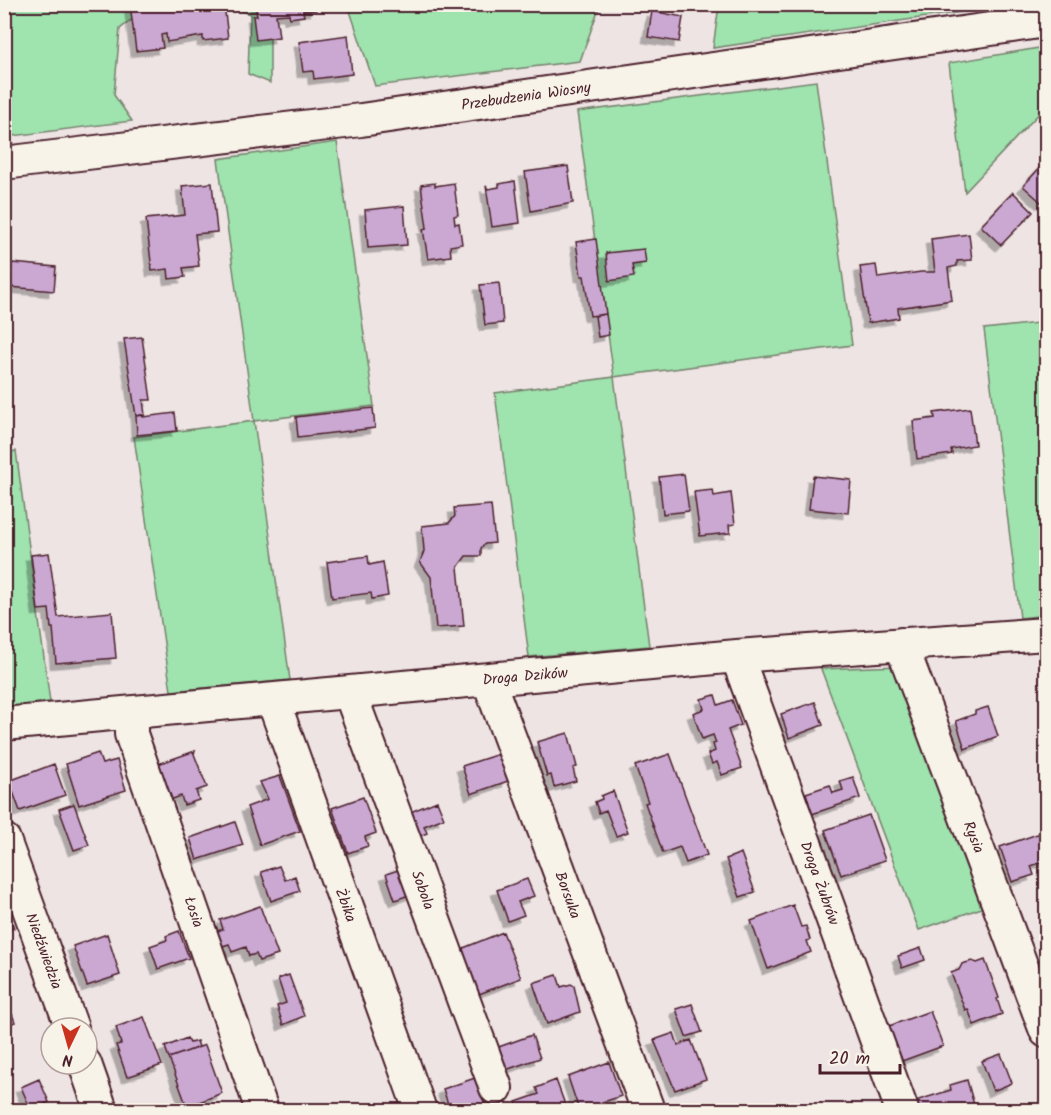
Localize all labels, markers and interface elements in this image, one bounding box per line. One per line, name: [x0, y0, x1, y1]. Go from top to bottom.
street label: Przebudzenia Wiosny: [460, 76, 593, 118]
street label: Droga Dzików: [482, 661, 570, 693]
street label: Rysia: [956, 818, 990, 857]
street label: Droga Żubrów: [793, 838, 846, 930]
street label: Sobola: [404, 867, 440, 913]
street label: Borsuka: [547, 868, 587, 922]
street label: Żbika: [328, 885, 362, 926]
street label: Łosia: [177, 894, 210, 931]
street label: Niedźwiedzia: [18, 910, 68, 993]
north arrow: [39, 1016, 99, 1076]
scale bar: [820, 1037, 900, 1075]
text: 20 m: [829, 1045, 870, 1074]
text: N: [62, 1047, 74, 1072]

